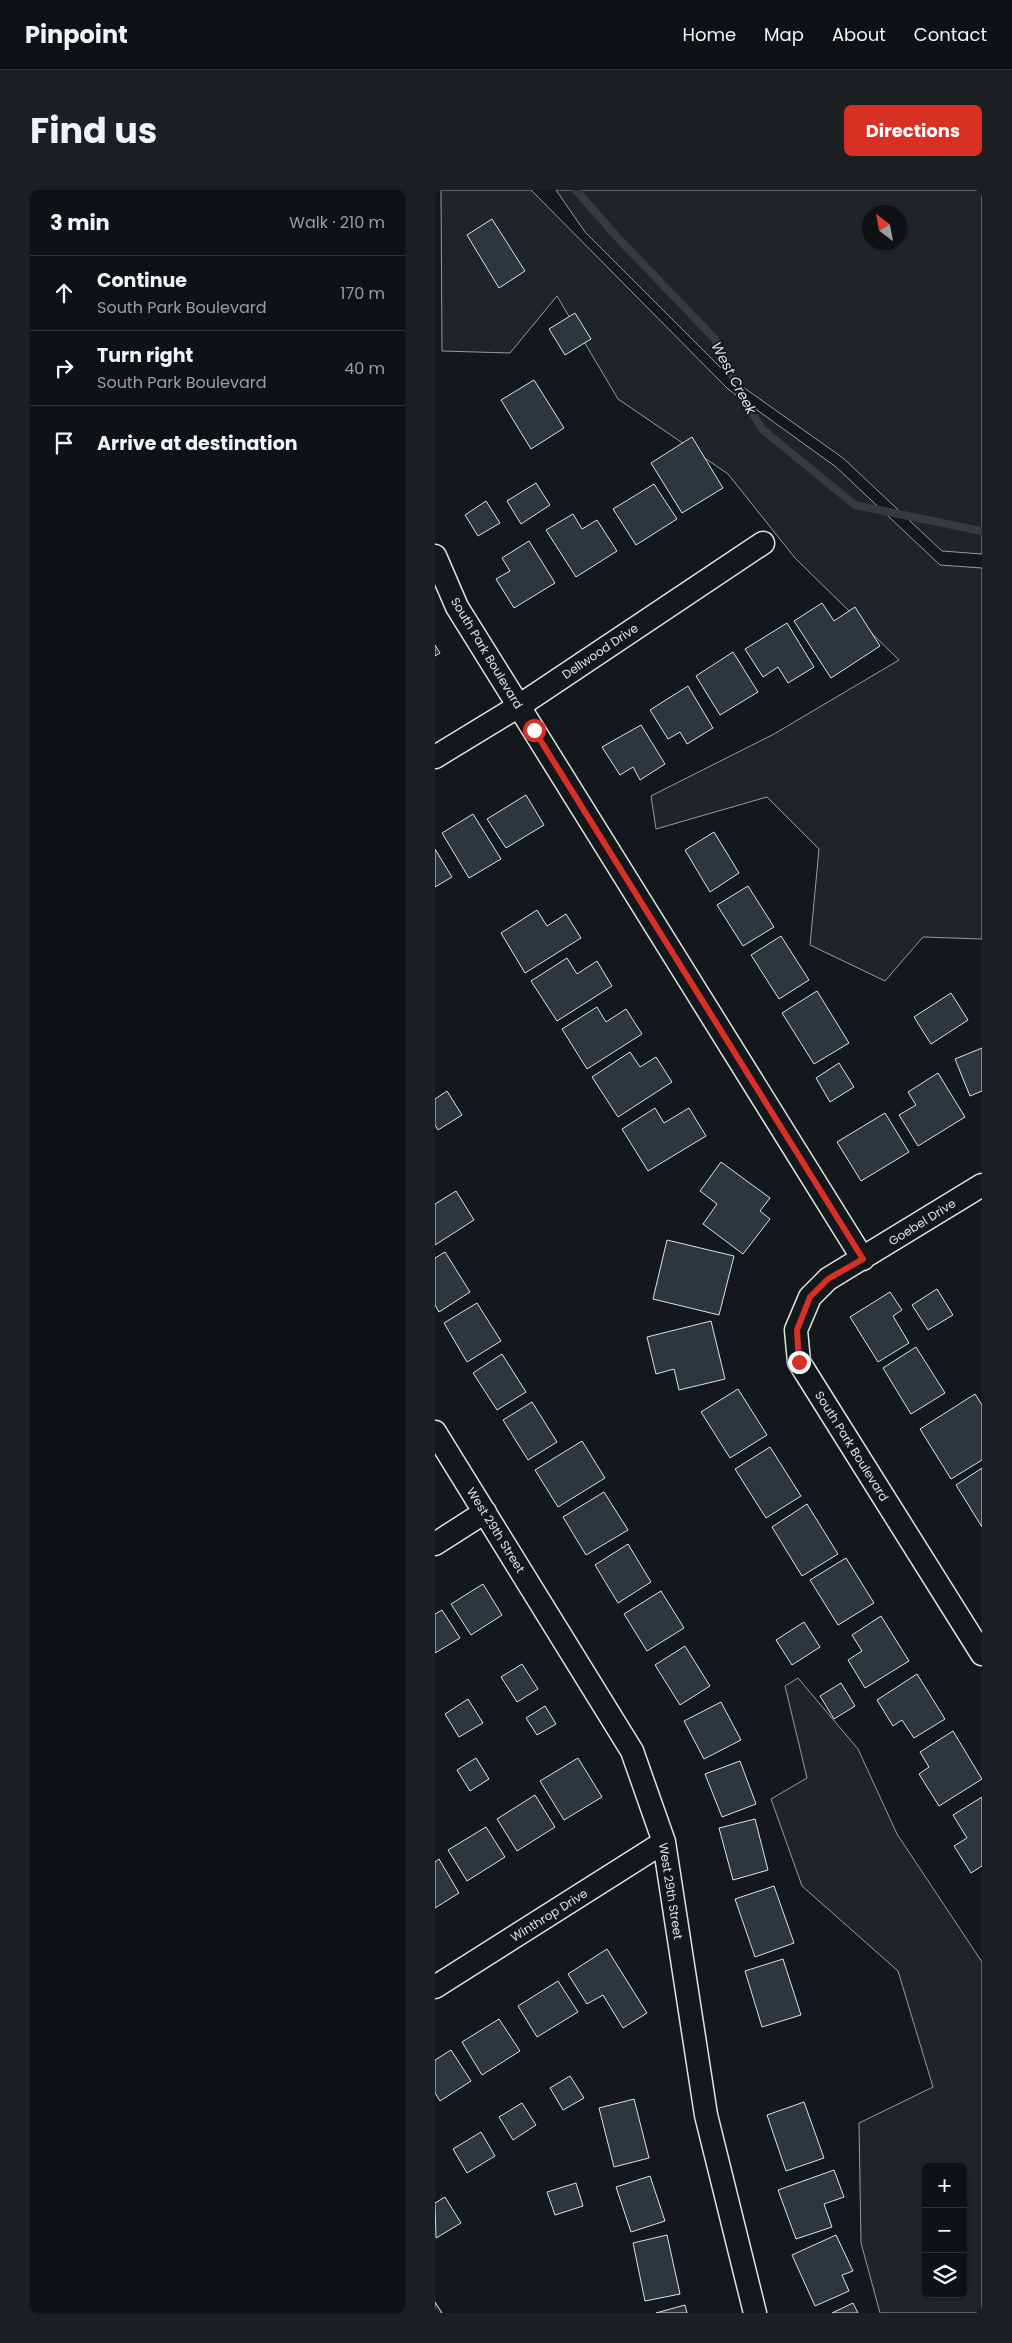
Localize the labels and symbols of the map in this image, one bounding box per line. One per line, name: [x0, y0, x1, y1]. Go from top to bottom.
north arrow: [862, 205, 907, 250]
water label: West Creek: [707, 338, 762, 418]
street label: South Park Boulevard: [447, 594, 527, 712]
street label: Dellwood Drive: [559, 619, 641, 683]
route start: [523, 719, 546, 742]
street label: Goebel Drive: [885, 1195, 959, 1249]
route end: [788, 1351, 811, 1374]
street label: South Park Boulevard: [811, 1388, 893, 1504]
street label: West 29th Street: [463, 1484, 529, 1576]
street label: West 29th Street: [655, 1841, 687, 1941]
street label: Winthrop Drive: [507, 1884, 591, 1946]

